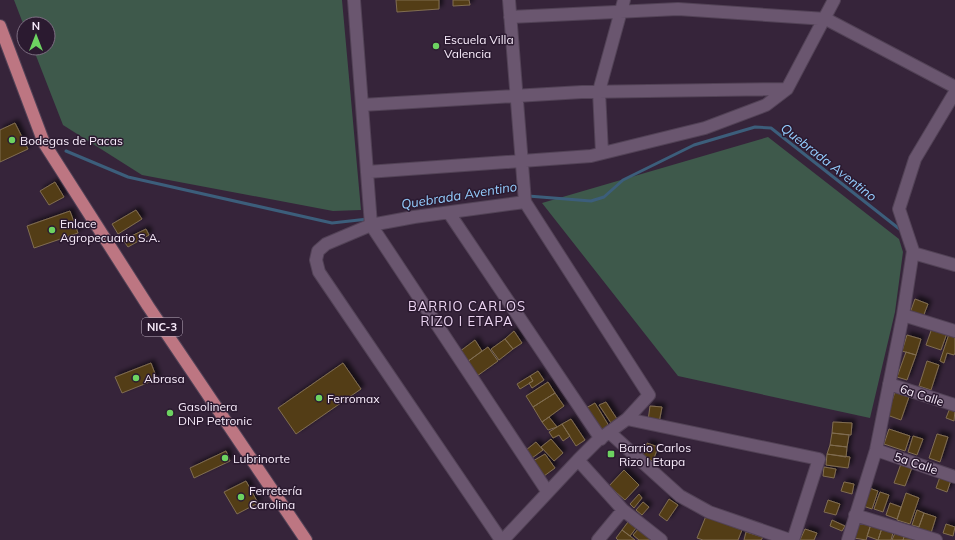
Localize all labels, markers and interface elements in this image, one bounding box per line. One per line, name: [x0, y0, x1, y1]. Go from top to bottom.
north arrow: [16, 16, 56, 56]
text: N: [32, 19, 40, 33]
place label: Escuela Villa Valencia: [444, 32, 514, 61]
marker: Escuela Villa Valencia: [431, 41, 441, 51]
water label: Quebrada Aventino: [778, 120, 880, 204]
place label: Bodegas de Pacas: [20, 133, 123, 148]
marker: Bodegas de Pacas: [7, 135, 17, 145]
water label: Quebrada Aventino: [400, 178, 518, 212]
place label: Enlace Agropecuario S.A.: [60, 216, 160, 245]
marker: Enlace Agropecuario S.A.: [47, 225, 57, 235]
district label: BARRIO CARLOS RIZO I ETAPA: [408, 298, 526, 329]
road number: NIC-3: [142, 318, 182, 336]
place label: Abrasa: [144, 371, 185, 386]
marker: Abrasa: [131, 373, 141, 383]
street label: 6a Calle: [898, 381, 946, 409]
place label: Ferromax: [327, 391, 380, 406]
marker: Ferromax: [314, 393, 324, 403]
place label: Gasolinera DNP Petronic: [178, 399, 252, 428]
marker: Gasolinera DNP Petronic: [165, 408, 175, 418]
place label: Barrio Carlos Rizo I Etapa: [619, 440, 691, 469]
marker: Barrio Carlos Rizo I Etapa: [606, 449, 616, 459]
street label: 5a Calle: [892, 449, 940, 477]
place label: Lubrinorte: [233, 451, 290, 466]
marker: Lubrinorte: [220, 453, 230, 463]
place label: Ferretería Carolina: [249, 483, 302, 512]
marker: Ferretería Carolina: [236, 492, 246, 502]

